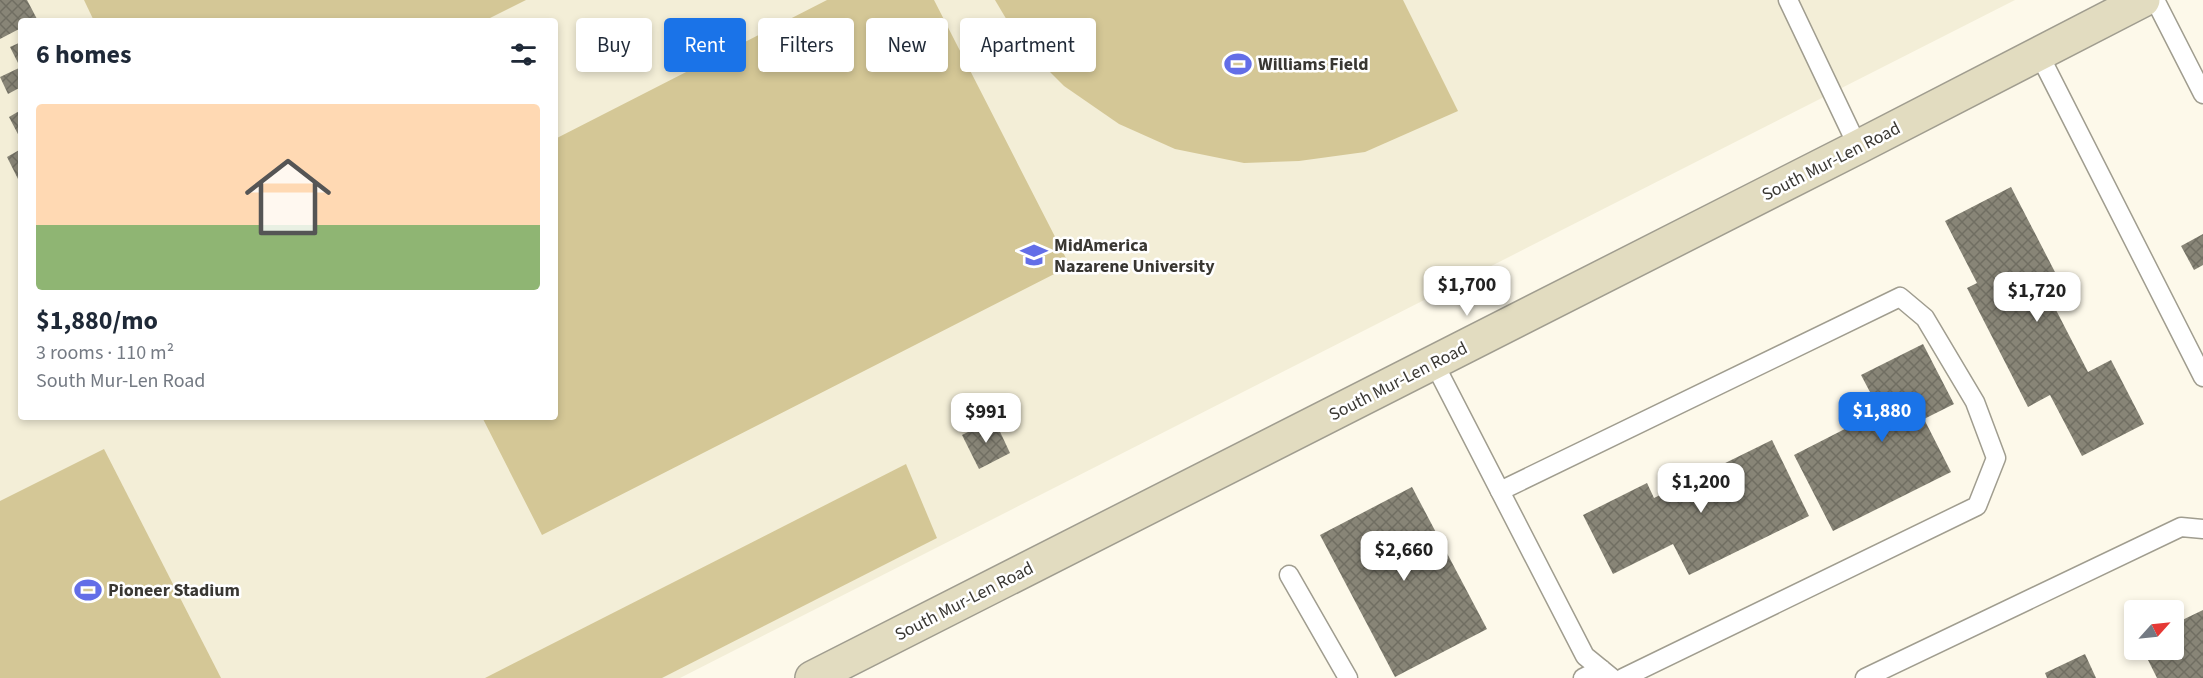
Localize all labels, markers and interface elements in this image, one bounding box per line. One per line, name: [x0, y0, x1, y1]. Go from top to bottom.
chip: Buy: [576, 18, 652, 72]
chip: Rent: [664, 18, 746, 72]
chip: Filters: [758, 18, 854, 72]
chip: New: [866, 18, 948, 72]
chip: Apartment: [960, 18, 1096, 72]
text: 6 homes: [36, 36, 131, 73]
icon: filters: [507, 38, 540, 71]
sports icon: Williams Field: [1223, 49, 1253, 79]
place label: Williams Field: [1258, 52, 1369, 77]
street label: South Mur-Len Road: [1758, 116, 1905, 207]
icon: home: [234, 143, 342, 251]
place label: MidAmerica Nazarene University: [1054, 233, 1215, 279]
school or university icon: MidAmerica Nazarene University: [1019, 240, 1049, 270]
pin: $1,700: [1418, 266, 1516, 317]
text: $1,700: [1438, 271, 1496, 299]
pin: $1,720: [1988, 272, 2086, 323]
text: $1,720: [2008, 277, 2066, 305]
text: $1,880/mo: [36, 302, 158, 339]
street label: South Mur-Len Road: [1325, 336, 1472, 427]
text: 3 rooms · 110 m²: [36, 339, 174, 367]
text: South Mur-Len Road: [36, 367, 205, 395]
pin: $1,880: [1833, 392, 1931, 443]
pin: $991: [950, 393, 1022, 444]
text: $1,880: [1853, 397, 1911, 425]
text: $991: [965, 398, 1007, 426]
pin: $1,200: [1652, 463, 1750, 514]
text: $1,200: [1672, 468, 1730, 496]
pin: $2,660: [1355, 531, 1453, 582]
text: $2,660: [1375, 536, 1433, 564]
street label: South Mur-Len Road: [891, 556, 1038, 647]
sports icon: Pioneer Stadium: [73, 575, 103, 605]
place label: Pioneer Stadium: [108, 578, 240, 603]
north arrow: [2124, 600, 2184, 660]
map controls: [2124, 600, 2184, 660]

